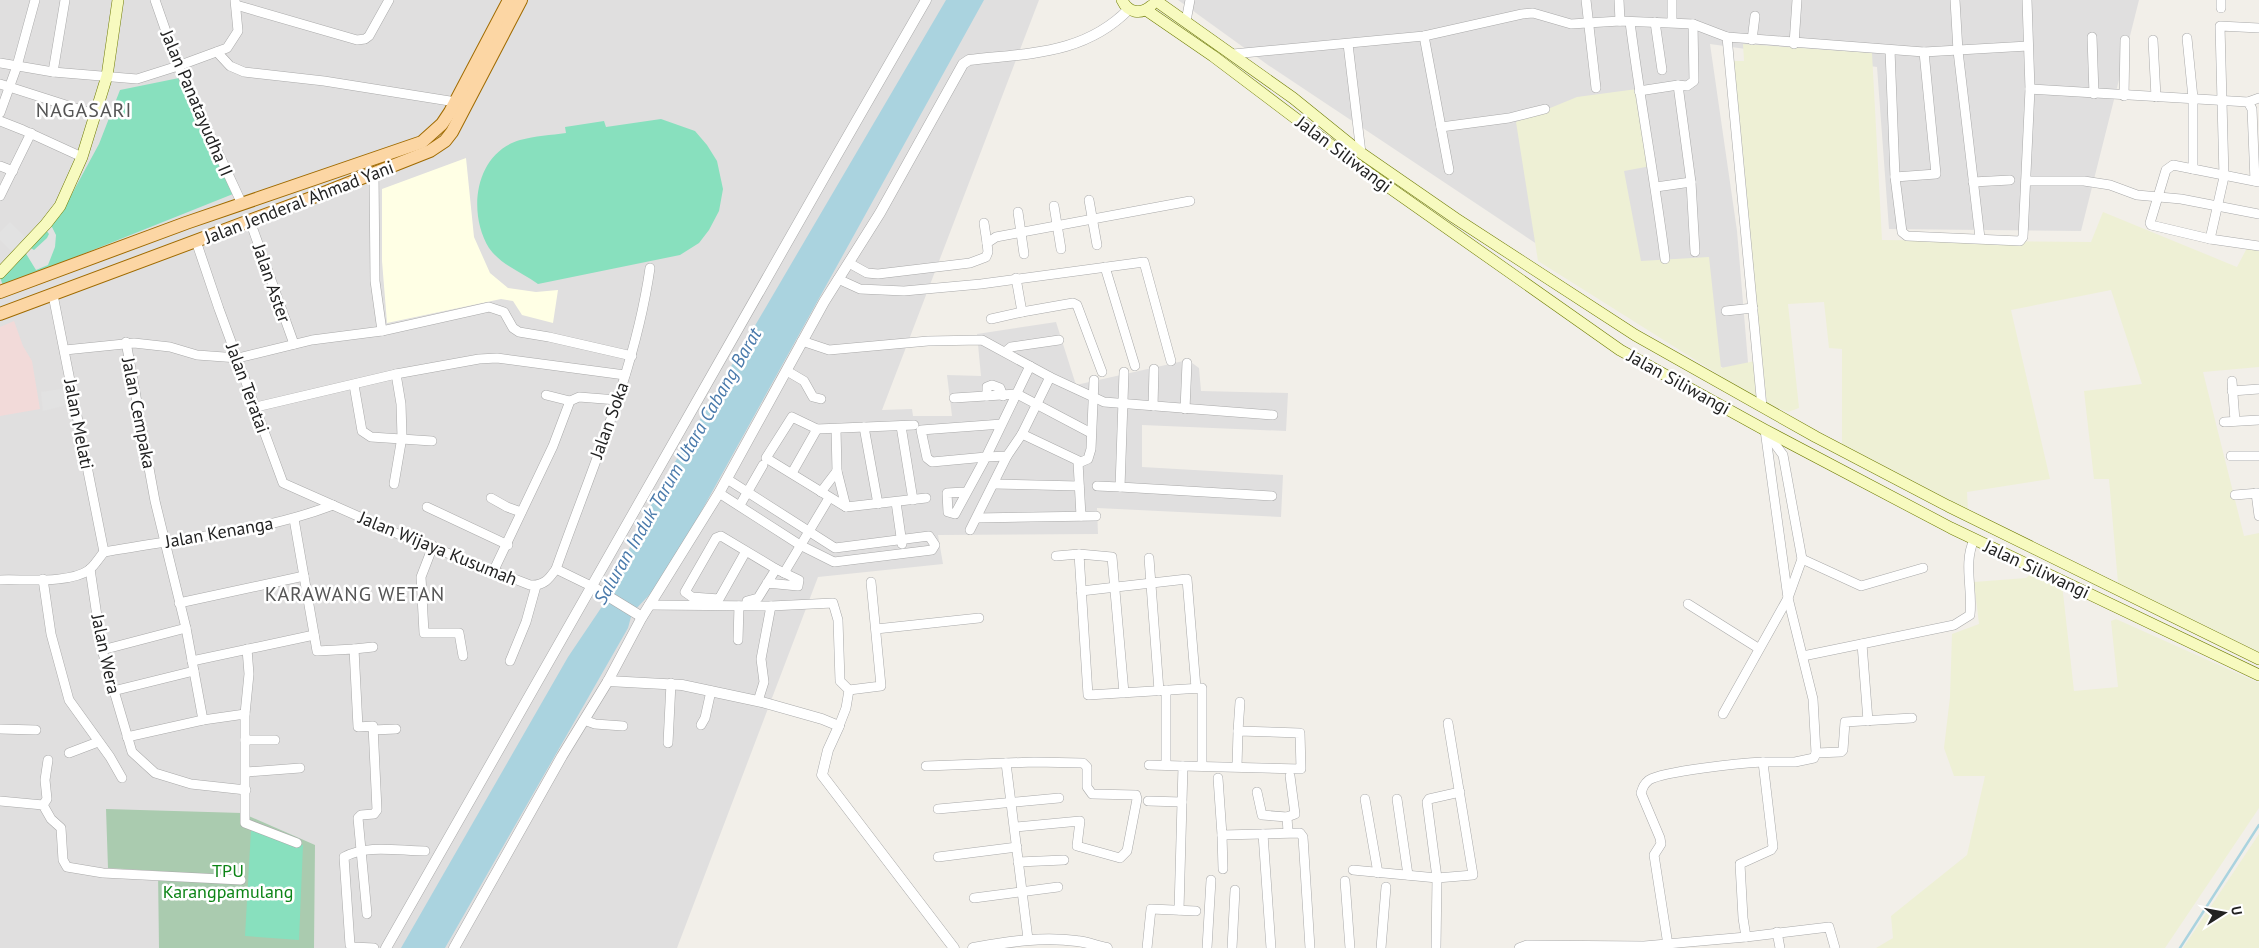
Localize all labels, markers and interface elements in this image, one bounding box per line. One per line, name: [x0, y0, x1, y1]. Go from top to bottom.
street label: Jalan Panatayudha II: [155, 25, 238, 180]
district label: NAGASARI: [36, 97, 132, 123]
street label: Jalan Siliwangi: [1291, 110, 1396, 197]
street label: Jalan Jenderal Ahmad Yani: [200, 155, 397, 249]
street label: Jalan Aster: [248, 240, 296, 325]
water label: Saluran Induk Tarum Utara Cabang Barat: [588, 323, 767, 609]
street label: Jalan Teratai: [221, 339, 275, 436]
street label: Jalan Siliwangi: [1623, 344, 1734, 420]
street label: Jalan Cempaka: [117, 355, 161, 470]
street label: Jalan Melati: [59, 376, 99, 471]
street label: Jalan Soka: [584, 379, 633, 462]
street label: Jalan Wijaya Kusumah: [354, 505, 521, 590]
street label: Jalan Kenanga: [162, 511, 275, 553]
street label: Jalan Siliwangi: [1980, 534, 2094, 604]
district label: KARAWANG WETAN: [265, 581, 445, 607]
street label: Jalan Wera: [86, 611, 126, 696]
park label: TPU Karangpamulang: [163, 859, 293, 903]
north arrow: [2199, 888, 2249, 938]
text: U: [2227, 904, 2246, 917]

